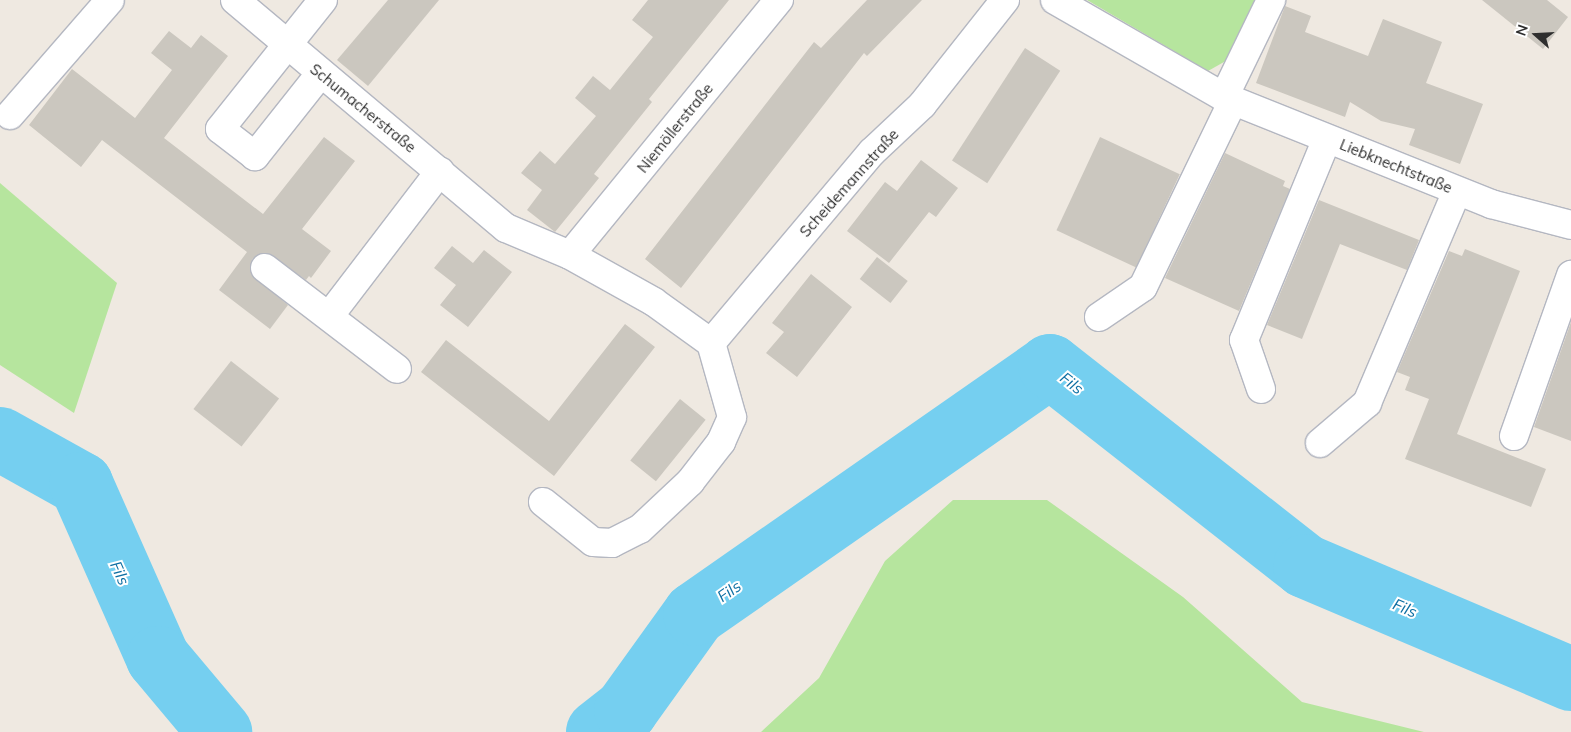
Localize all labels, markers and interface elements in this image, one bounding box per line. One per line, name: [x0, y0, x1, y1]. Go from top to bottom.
north arrow: [1511, 10, 1561, 60]
text: N: [1512, 22, 1532, 38]
street label: Schumacherstraße: [307, 60, 419, 156]
street label: Niemöllerstraße: [633, 80, 717, 176]
street label: Scheidemannstraße: [796, 125, 902, 241]
street label: Liebknechtstraße: [1337, 135, 1455, 197]
water label: Fils: [1056, 368, 1088, 398]
water label: Fils: [106, 558, 134, 588]
water label: Fils: [713, 576, 745, 606]
water label: Fils: [1390, 594, 1420, 622]

